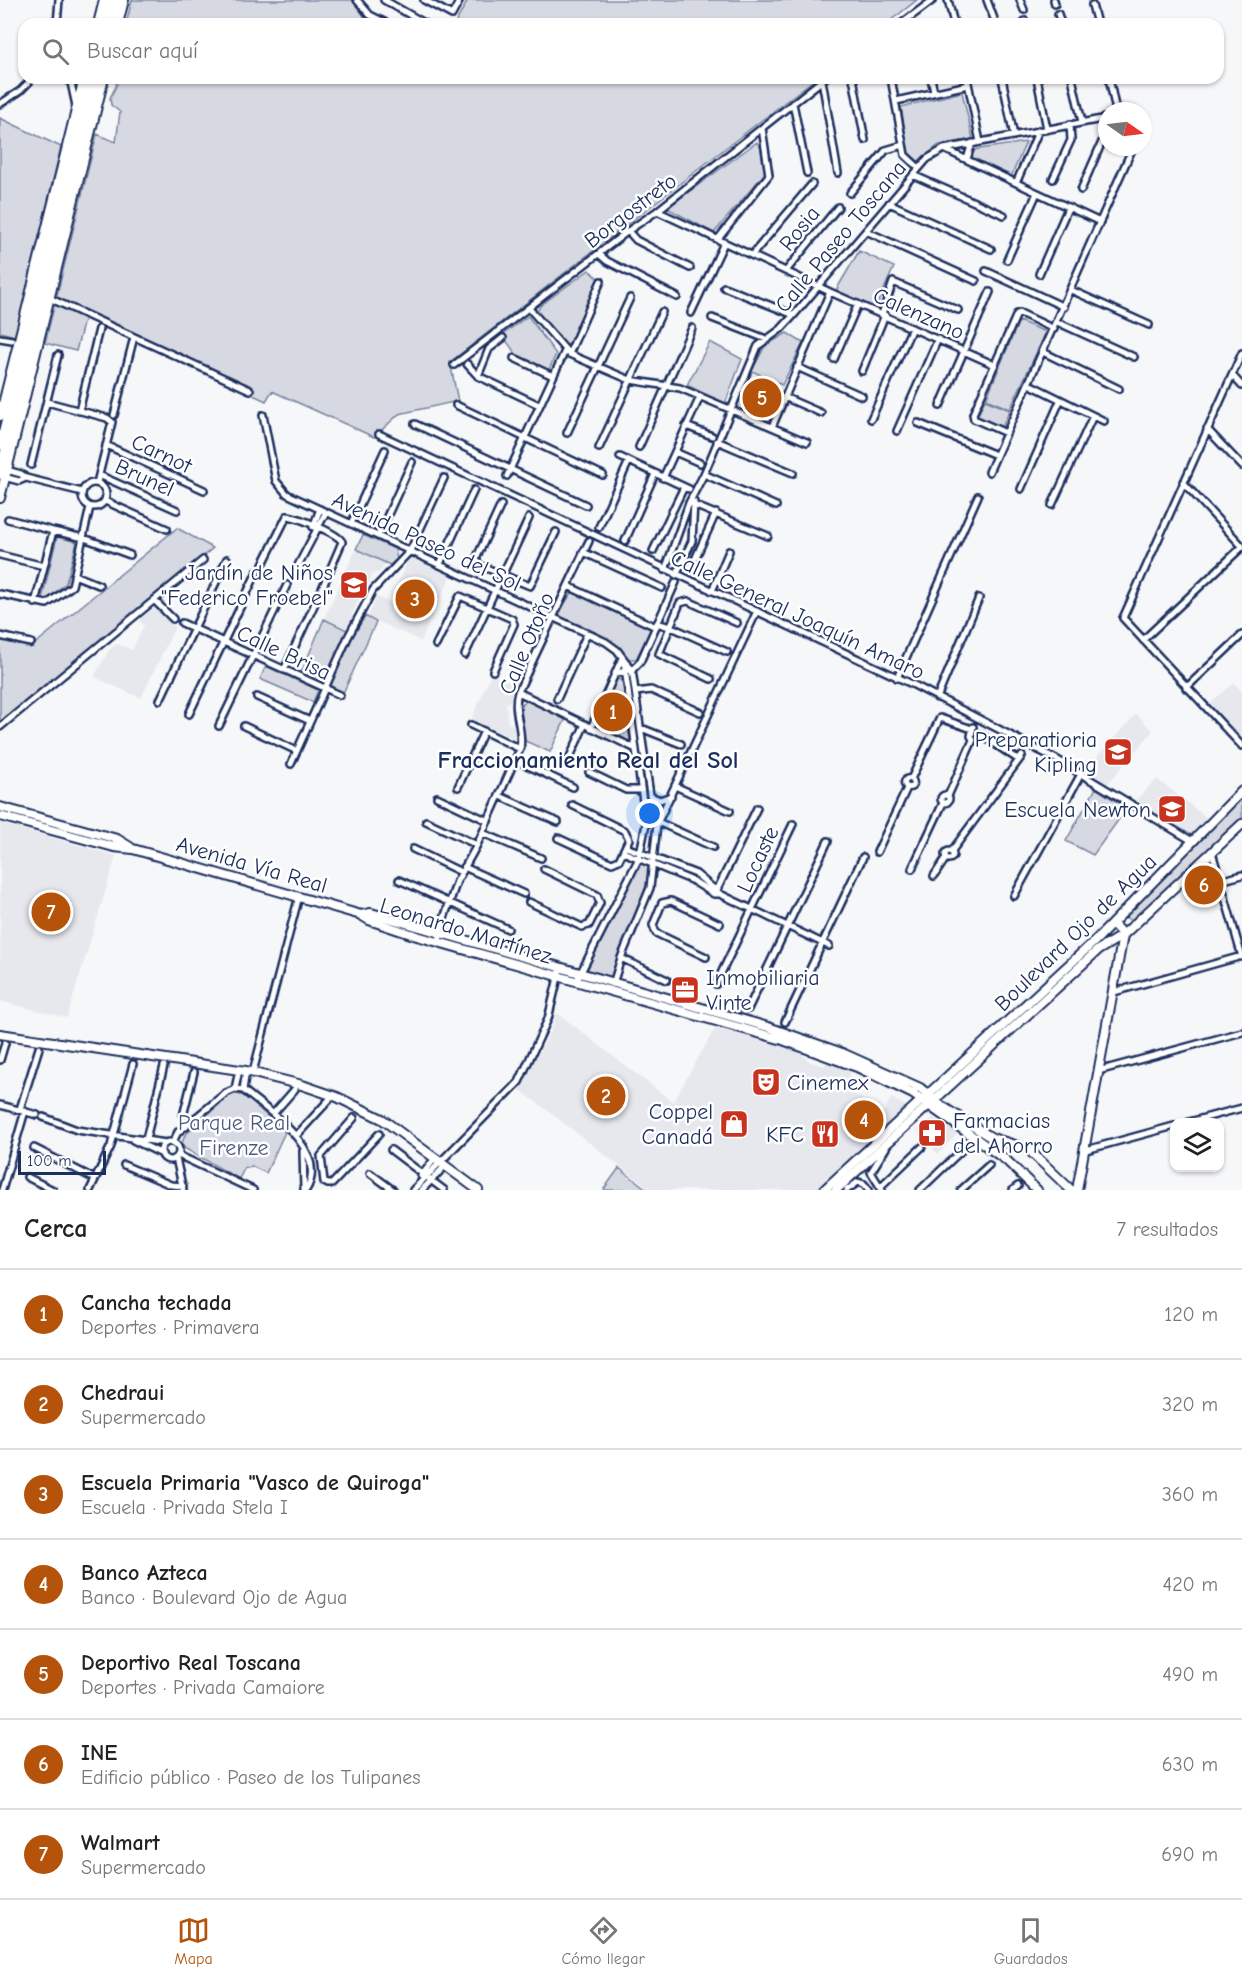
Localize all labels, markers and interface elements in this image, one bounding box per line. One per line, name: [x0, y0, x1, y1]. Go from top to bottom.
search box: [18, 18, 1224, 84]
icon: search: [39, 35, 72, 68]
text: Buscar aquí: [87, 38, 198, 64]
north arrow: [1098, 102, 1152, 156]
street label: Calle Paseo Toscana: [770, 155, 912, 318]
street label: Borgostreto: [579, 168, 682, 254]
street label: Rosia: [774, 201, 826, 256]
street label: Calenzano: [869, 282, 968, 346]
pin: 5: [742, 376, 782, 420]
street label: Carnot: [127, 429, 196, 479]
street label: Brunel: [111, 454, 178, 502]
street label: Avenida Paseo del Sol: [328, 487, 525, 597]
street label: Calle General Joaquín Amaro: [666, 545, 929, 685]
place label: Jardín de Niños "Federico Froebel": [161, 560, 333, 611]
school or university icon: Jardín de Niños "Federico Froebel": [338, 569, 370, 601]
pin: 3: [396, 576, 434, 622]
street label: Calle Otoño: [494, 589, 560, 698]
street label: Calle Brisa: [232, 620, 335, 686]
pin: 1: [594, 690, 632, 734]
place label: Preparatioria Kipling: [975, 727, 1097, 778]
school or university icon: Preparatioria Kipling: [1102, 736, 1134, 768]
district label: Fraccionamiento Real del Sol: [438, 746, 738, 774]
school or university icon: Escuela Newton: [1156, 793, 1188, 825]
place label: Escuela Newton: [1004, 797, 1151, 823]
your location: [635, 799, 664, 828]
street label: Locaste: [731, 822, 784, 897]
street label: Avenida Vía Real: [173, 831, 330, 899]
street label: Boulevard Ojo de Agua: [989, 849, 1162, 1017]
pin: 6: [1184, 862, 1224, 908]
pin: 7: [32, 890, 70, 934]
street label: Leonardo Martínez: [377, 892, 555, 970]
place label: Inmobiliaria Vinte: [706, 965, 820, 1016]
office icon: Inmobiliaria Vinte: [669, 974, 701, 1006]
theatre icon: Cinemex: [750, 1066, 782, 1098]
place label: Cinemex: [787, 1070, 869, 1096]
pin: 2: [586, 1074, 626, 1118]
pin: 4: [844, 1098, 884, 1142]
place label: Coppel Canadá: [642, 1099, 713, 1150]
shop icon: Coppel Canadá: [718, 1108, 750, 1140]
place label: Farmacias del Ahorro: [953, 1108, 1053, 1159]
park label: Parque Real Firenze: [178, 1110, 290, 1161]
pharmacy icon: Farmacias del Ahorro: [916, 1117, 948, 1149]
restaurant icon: KFC: [809, 1118, 841, 1150]
map controls: [1170, 1118, 1224, 1172]
button: layers: [1170, 1118, 1224, 1172]
place label: KFC: [766, 1122, 804, 1148]
scale bar: [18, 1148, 106, 1176]
text: 100 m: [27, 1152, 71, 1170]
text: Cerca: [24, 1214, 88, 1244]
text: 7 resultados: [1117, 1218, 1218, 1241]
text: Cancha techada: [81, 1290, 232, 1316]
text: 1: [40, 1303, 47, 1326]
text: 120 m: [1164, 1303, 1218, 1326]
text: Deportes · Primavera: [81, 1316, 260, 1339]
text: Chedraui: [81, 1380, 164, 1406]
text: 2: [39, 1393, 48, 1416]
text: 320 m: [1162, 1393, 1218, 1416]
text: Supermercado: [81, 1406, 206, 1429]
text: Escuela Primaria "Vasco de Quiroga": [81, 1470, 429, 1496]
text: 3: [39, 1483, 48, 1506]
text: 360 m: [1162, 1483, 1218, 1506]
text: Escuela · Privada Stela I: [81, 1496, 288, 1519]
text: Banco Azteca: [81, 1560, 208, 1586]
text: 4: [39, 1573, 48, 1596]
text: 420 m: [1162, 1573, 1218, 1596]
text: Banco · Boulevard Ojo de Agua: [81, 1586, 347, 1609]
text: Deportivo Real Toscana: [81, 1650, 301, 1676]
text: 5: [38, 1663, 49, 1686]
text: 490 m: [1162, 1663, 1218, 1686]
text: Deportes · Privada Camaiore: [81, 1676, 325, 1699]
text: INE: [81, 1740, 117, 1766]
text: 6: [38, 1753, 49, 1776]
text: 630 m: [1162, 1753, 1218, 1776]
text: Edificio público · Paseo de los Tulipanes: [81, 1766, 421, 1789]
text: Walmart: [81, 1830, 160, 1856]
text: 7: [39, 1843, 48, 1866]
text: 690 m: [1161, 1843, 1218, 1866]
text: Supermercado: [81, 1856, 206, 1879]
tab: Mapa: [174, 1914, 213, 1968]
tab: Cómo llegar: [561, 1914, 645, 1968]
tab: Guardados: [994, 1914, 1068, 1968]

